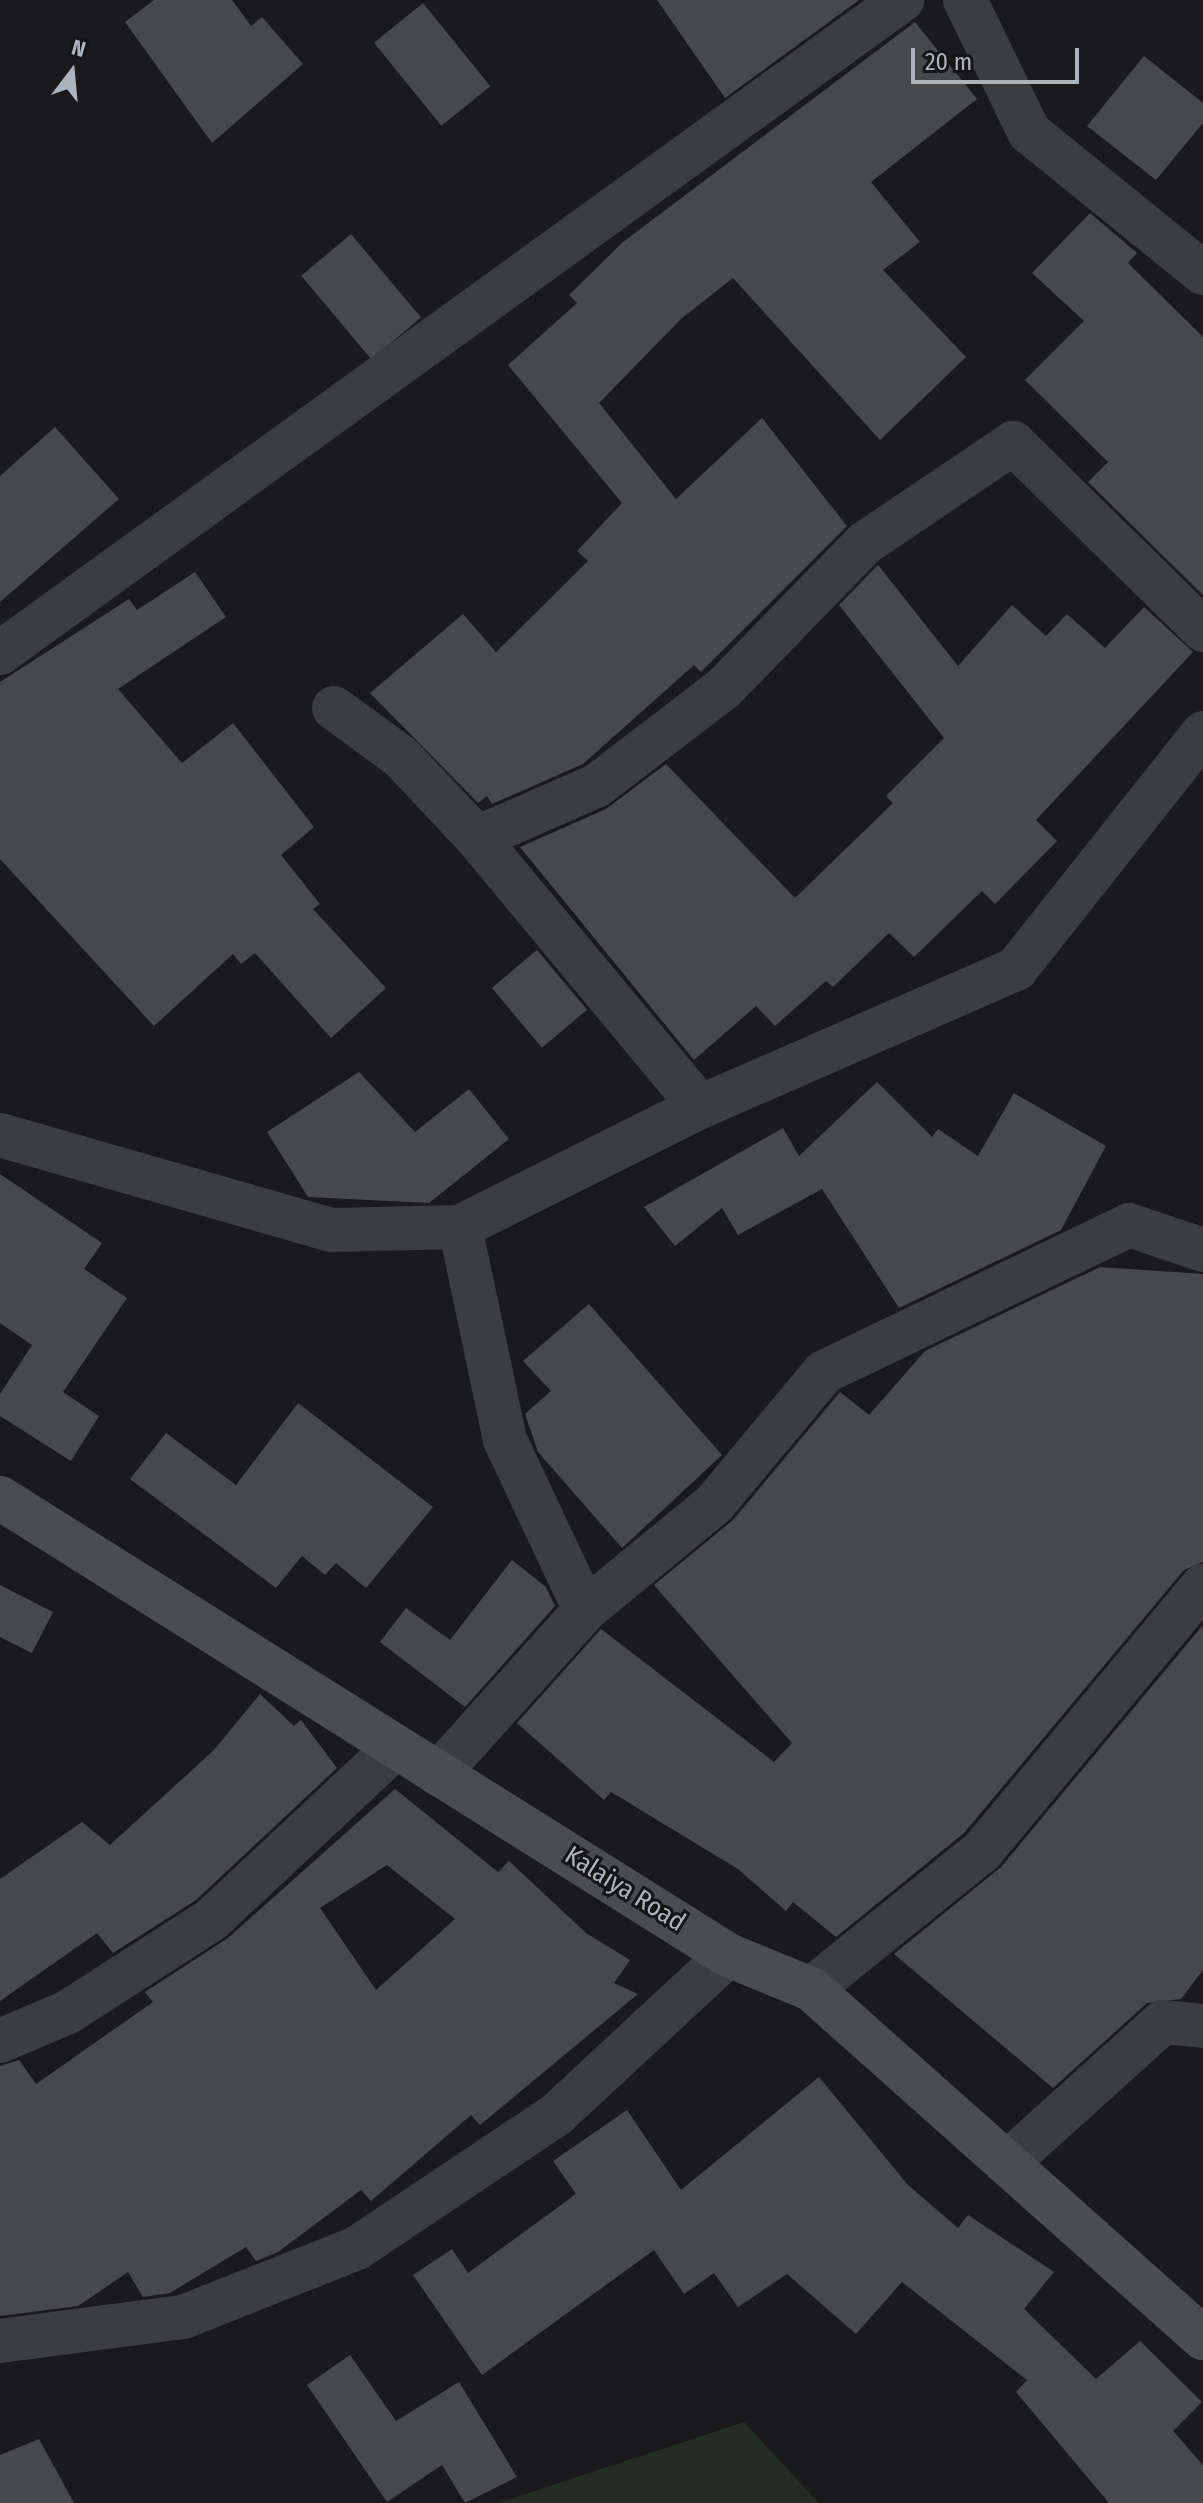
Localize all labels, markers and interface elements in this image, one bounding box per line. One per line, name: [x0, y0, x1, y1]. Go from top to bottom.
north arrow: [32, 32, 112, 112]
scale bar: [915, 32, 1083, 82]
text: N: [69, 34, 89, 63]
text: 20 m: [925, 48, 972, 76]
street label: Kalaiya Road: [559, 1840, 691, 1938]

